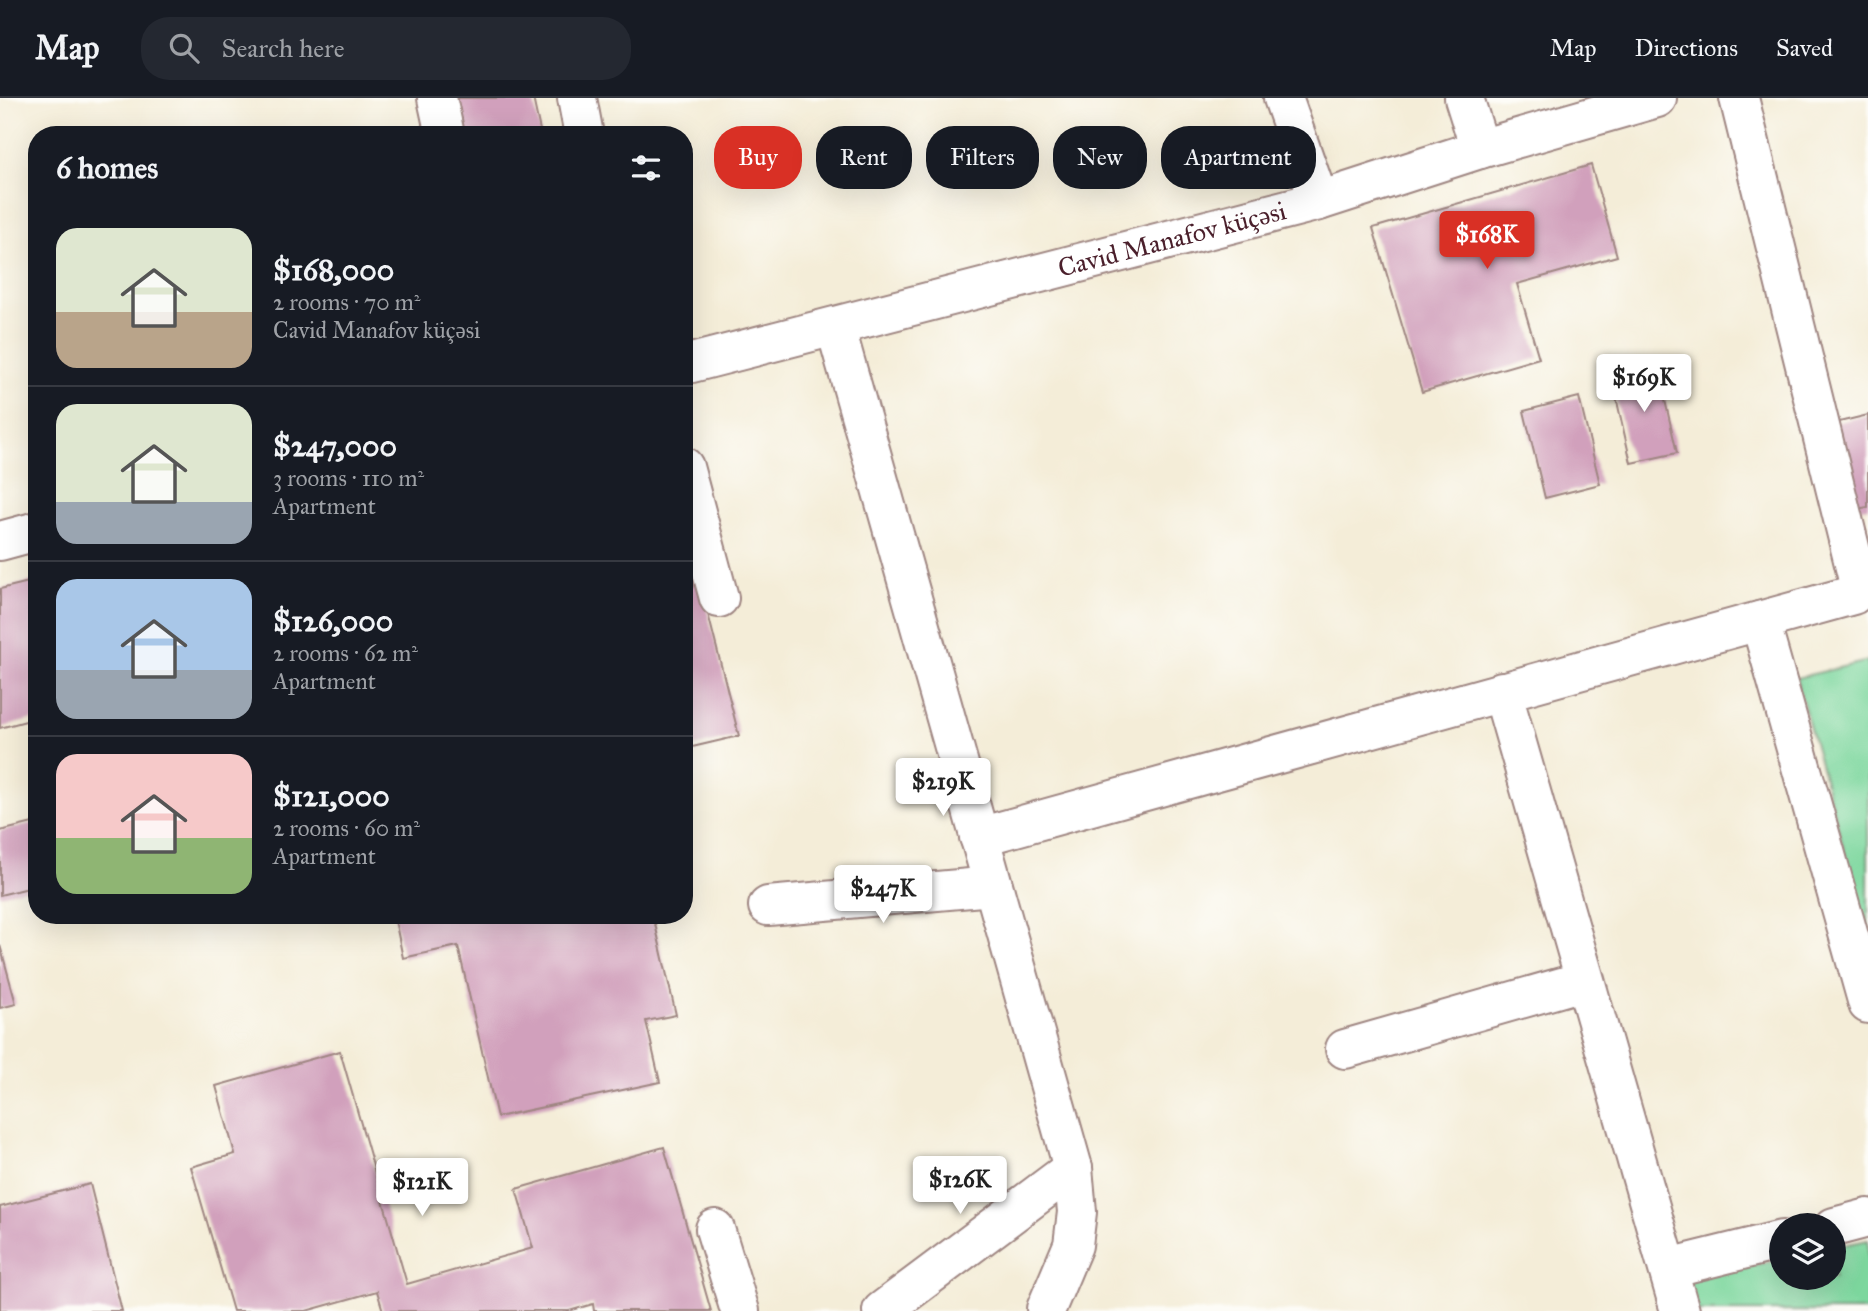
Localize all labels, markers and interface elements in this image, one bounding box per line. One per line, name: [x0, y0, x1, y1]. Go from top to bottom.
search box: [141, 17, 631, 80]
text: Map: [35, 28, 99, 68]
icon: search: [165, 29, 203, 67]
text: Search here: [221, 32, 345, 64]
text: Map: [1550, 33, 1597, 63]
text: Directions: [1635, 33, 1738, 63]
text: Saved: [1776, 33, 1833, 63]
chip: Buy: [714, 126, 802, 189]
chip: Rent: [816, 126, 912, 189]
chip: Filters: [926, 126, 1039, 189]
chip: New: [1053, 126, 1147, 189]
chip: Apartment: [1161, 126, 1316, 189]
icon: filters: [627, 149, 665, 187]
text: 6 homes: [56, 150, 158, 186]
street label: Cavid Manafov küçəsi: [1054, 194, 1290, 284]
pin: $168K: [1438, 212, 1536, 271]
text: $168K: [1455, 220, 1519, 248]
text: $168,000: [273, 252, 394, 288]
icon: home: [112, 256, 196, 340]
text: 2 rooms · 70 m²: [273, 288, 421, 316]
text: Cavid Manafov küçəsi: [273, 316, 480, 344]
pin: $169K: [1595, 354, 1693, 414]
text: $169K: [1612, 363, 1676, 391]
text: $247,000: [273, 428, 397, 464]
icon: home: [112, 432, 196, 516]
text: 3 rooms · 110 m²: [273, 464, 424, 492]
text: Apartment: [273, 492, 376, 520]
text: $126,000: [273, 603, 393, 639]
icon: home: [112, 607, 196, 691]
text: 2 rooms · 62 m²: [273, 639, 418, 667]
text: Apartment: [273, 667, 376, 695]
pin: $219K: [894, 758, 992, 818]
text: $219K: [912, 767, 974, 795]
text: $121,000: [273, 778, 390, 814]
icon: home: [112, 782, 196, 866]
text: 2 rooms · 60 m²: [273, 814, 420, 842]
text: Apartment: [273, 842, 376, 870]
pin: $247K: [834, 866, 932, 925]
text: $247K: [850, 874, 916, 902]
pin: $126K: [911, 1156, 1009, 1216]
pin: $121K: [373, 1158, 471, 1218]
text: $126K: [929, 1165, 991, 1193]
text: $121K: [392, 1167, 452, 1195]
map controls: [1769, 1213, 1846, 1290]
button: layers: [1769, 1213, 1846, 1290]

